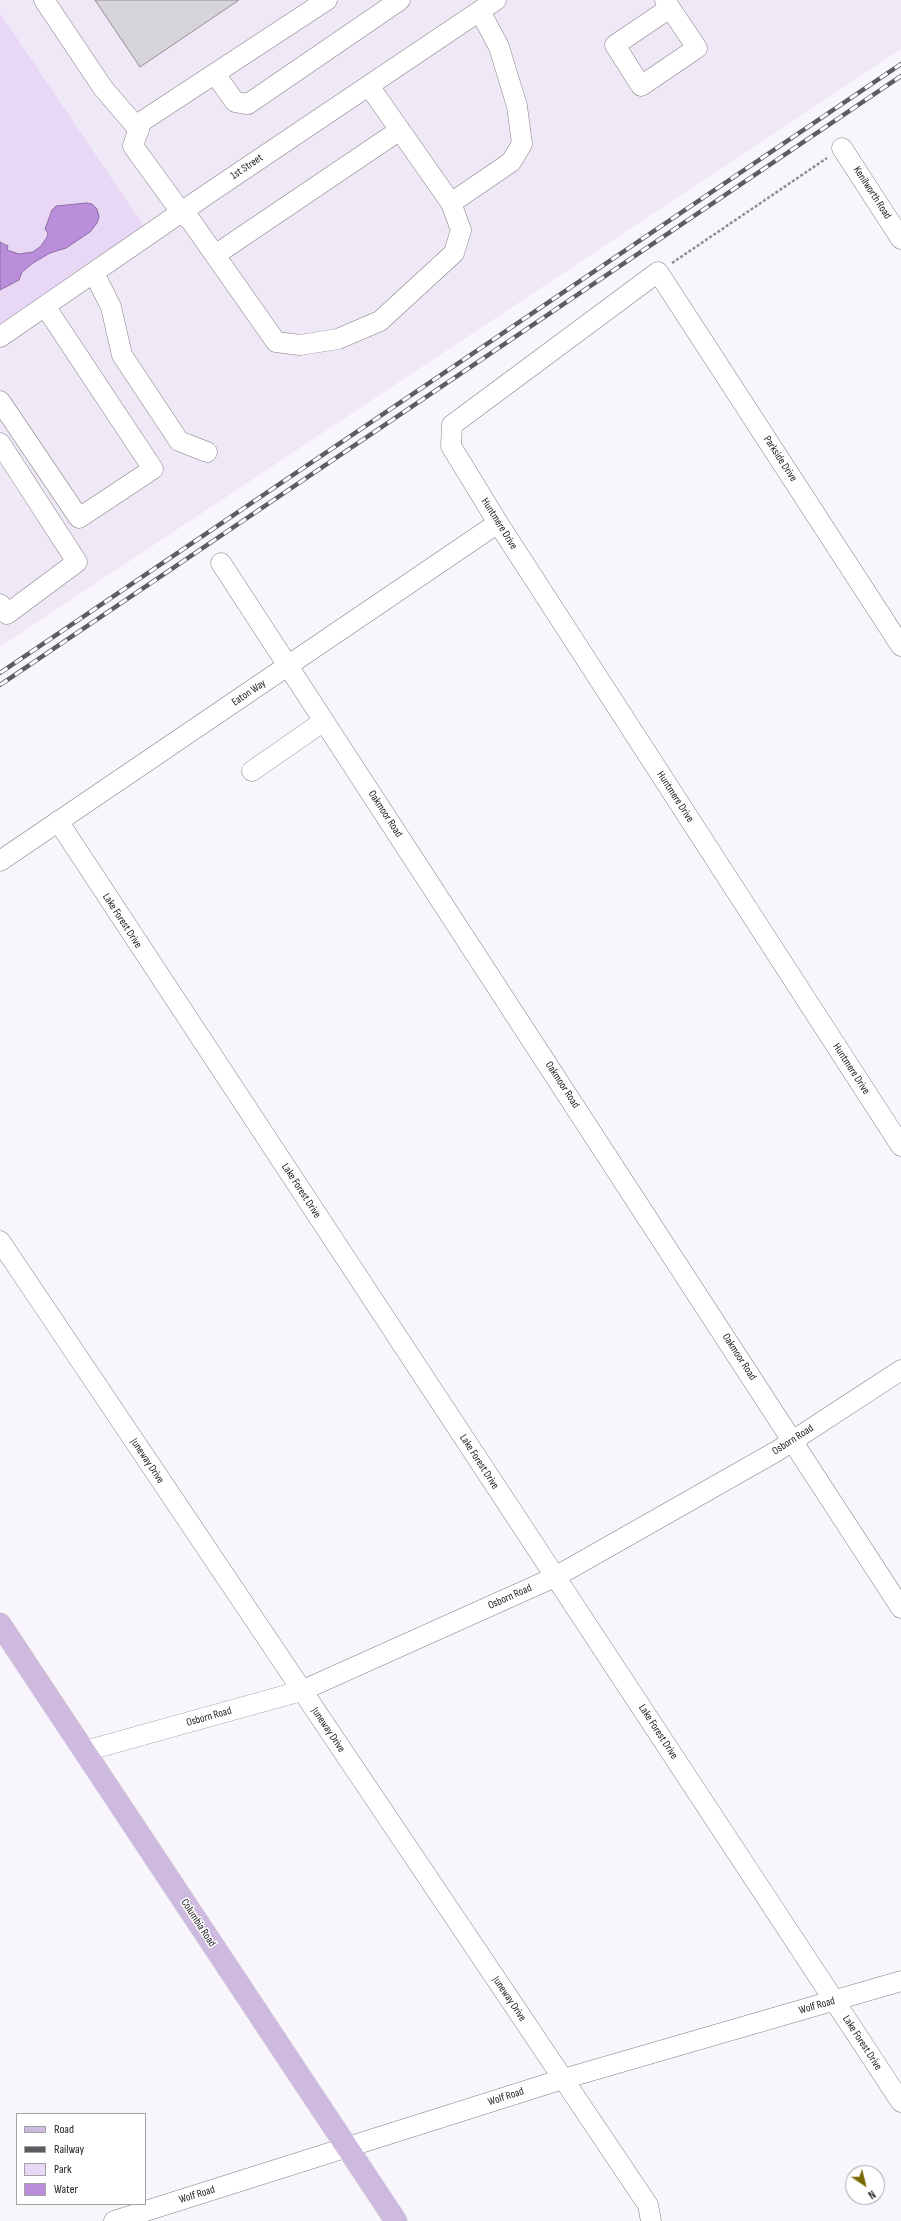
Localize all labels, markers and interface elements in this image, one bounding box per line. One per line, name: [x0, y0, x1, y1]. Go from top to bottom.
street label: 1st Street: [228, 151, 266, 183]
street label: Kenilworth Road: [850, 164, 894, 222]
street label: Parkside Drive: [760, 434, 800, 484]
street label: Huntmere Drive: [478, 496, 520, 552]
street label: Eaton Way: [229, 677, 269, 709]
street label: Huntmere Drive: [654, 769, 696, 825]
street label: Oakmoor Road: [365, 788, 405, 840]
street label: Lake Forest Drive: [99, 891, 145, 951]
street label: Huntmere Drive: [830, 1041, 872, 1097]
street label: Oakmoor Road: [542, 1059, 582, 1111]
street label: Lake Forest Drive: [278, 1161, 324, 1221]
street label: Oakmoor Road: [719, 1331, 759, 1383]
street label: Osborn Road: [770, 1422, 816, 1458]
street label: Lake Forest Drive: [456, 1432, 502, 1492]
street label: Juneway Drive: [127, 1436, 167, 1486]
street label: Osborn Road: [486, 1582, 534, 1612]
street label: Lake Forest Drive: [635, 1702, 681, 1762]
street label: Osborn Road: [185, 1704, 233, 1730]
street label: Juneway Drive: [308, 1705, 348, 1755]
street label: Columbia Road: [178, 1897, 218, 1949]
street label: Juneway Drive: [489, 1974, 529, 2024]
street label: Wolf Road: [797, 1995, 837, 2017]
street label: Lake Forest Drive: [839, 2013, 885, 2073]
street label: Wolf Road: [486, 2085, 526, 2109]
legend: [16, 2113, 146, 2205]
text: Road: [54, 2122, 74, 2137]
text: Railway: [54, 2142, 84, 2157]
text: Park: [54, 2162, 72, 2177]
north arrow: [845, 2165, 885, 2205]
text: Water: [54, 2182, 78, 2197]
street label: Wolf Road: [177, 2183, 217, 2207]
text: N: [865, 2187, 878, 2201]

